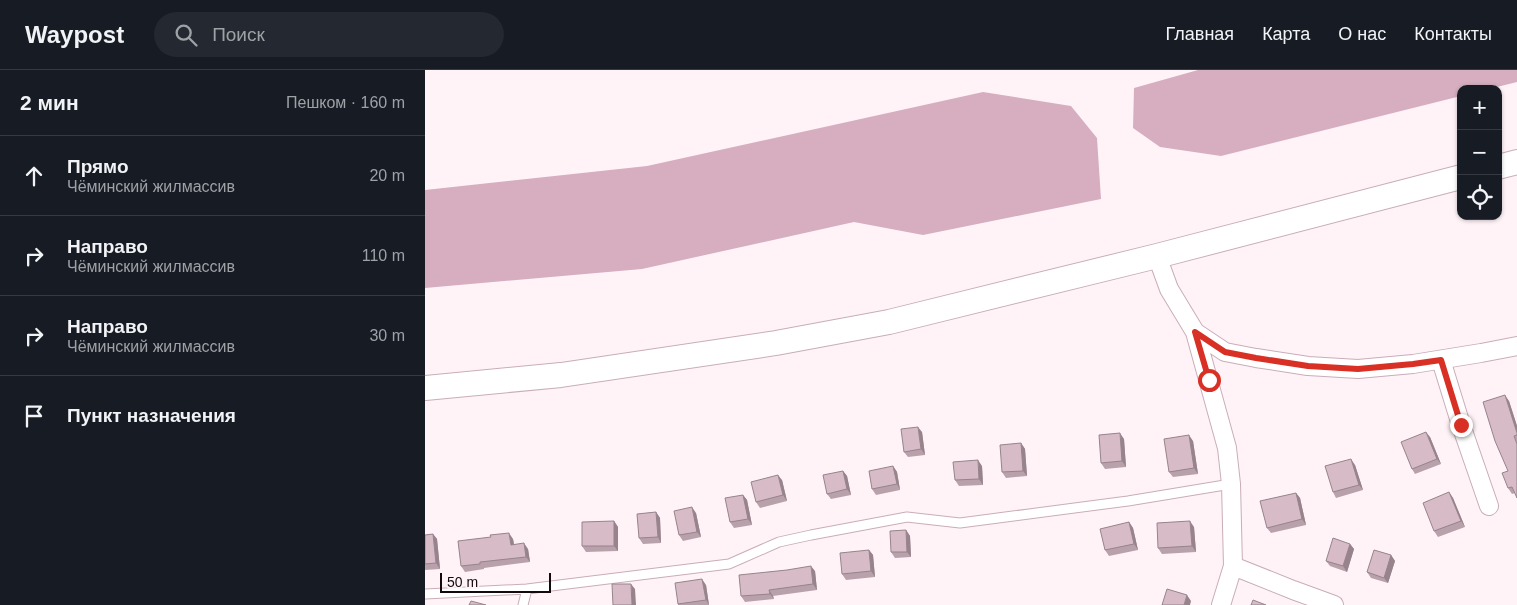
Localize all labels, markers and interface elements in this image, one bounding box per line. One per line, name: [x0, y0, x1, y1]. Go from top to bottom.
search box: [154, 12, 504, 57]
text: Waypost: [25, 21, 124, 48]
icon: search: [172, 21, 200, 49]
text: Поиск: [212, 24, 265, 45]
text: Главная: [1166, 24, 1234, 44]
text: Карта: [1262, 24, 1310, 44]
text: О нас: [1338, 24, 1386, 44]
text: Контакты: [1414, 24, 1492, 44]
map controls: [1457, 85, 1502, 220]
button: +: [1457, 85, 1502, 130]
text: 2 мин: [20, 91, 79, 114]
text: Пешком · 160 m: [286, 94, 405, 111]
button: −: [1457, 130, 1502, 175]
text: Прямо: [67, 156, 129, 177]
icon: ahead: [20, 162, 48, 190]
text: 20 m: [369, 167, 405, 184]
button: locate: [1457, 175, 1502, 220]
text: Чёминский жилмассив: [67, 178, 235, 195]
text: Направо: [67, 236, 148, 257]
icon: right: [20, 242, 48, 270]
text: 110 m: [362, 247, 405, 264]
text: Чёминский жилмассив: [67, 258, 235, 275]
text: Направо: [67, 316, 148, 337]
icon: right: [20, 322, 48, 350]
text: 30 m: [369, 327, 405, 344]
text: Чёминский жилмассив: [67, 338, 235, 355]
route start: [1198, 369, 1221, 392]
icon: arrive: [20, 402, 48, 430]
text: Пункт назначения: [67, 405, 236, 426]
route end: [1450, 414, 1473, 437]
scale bar: [440, 570, 551, 593]
text: 50 m: [447, 574, 478, 590]

